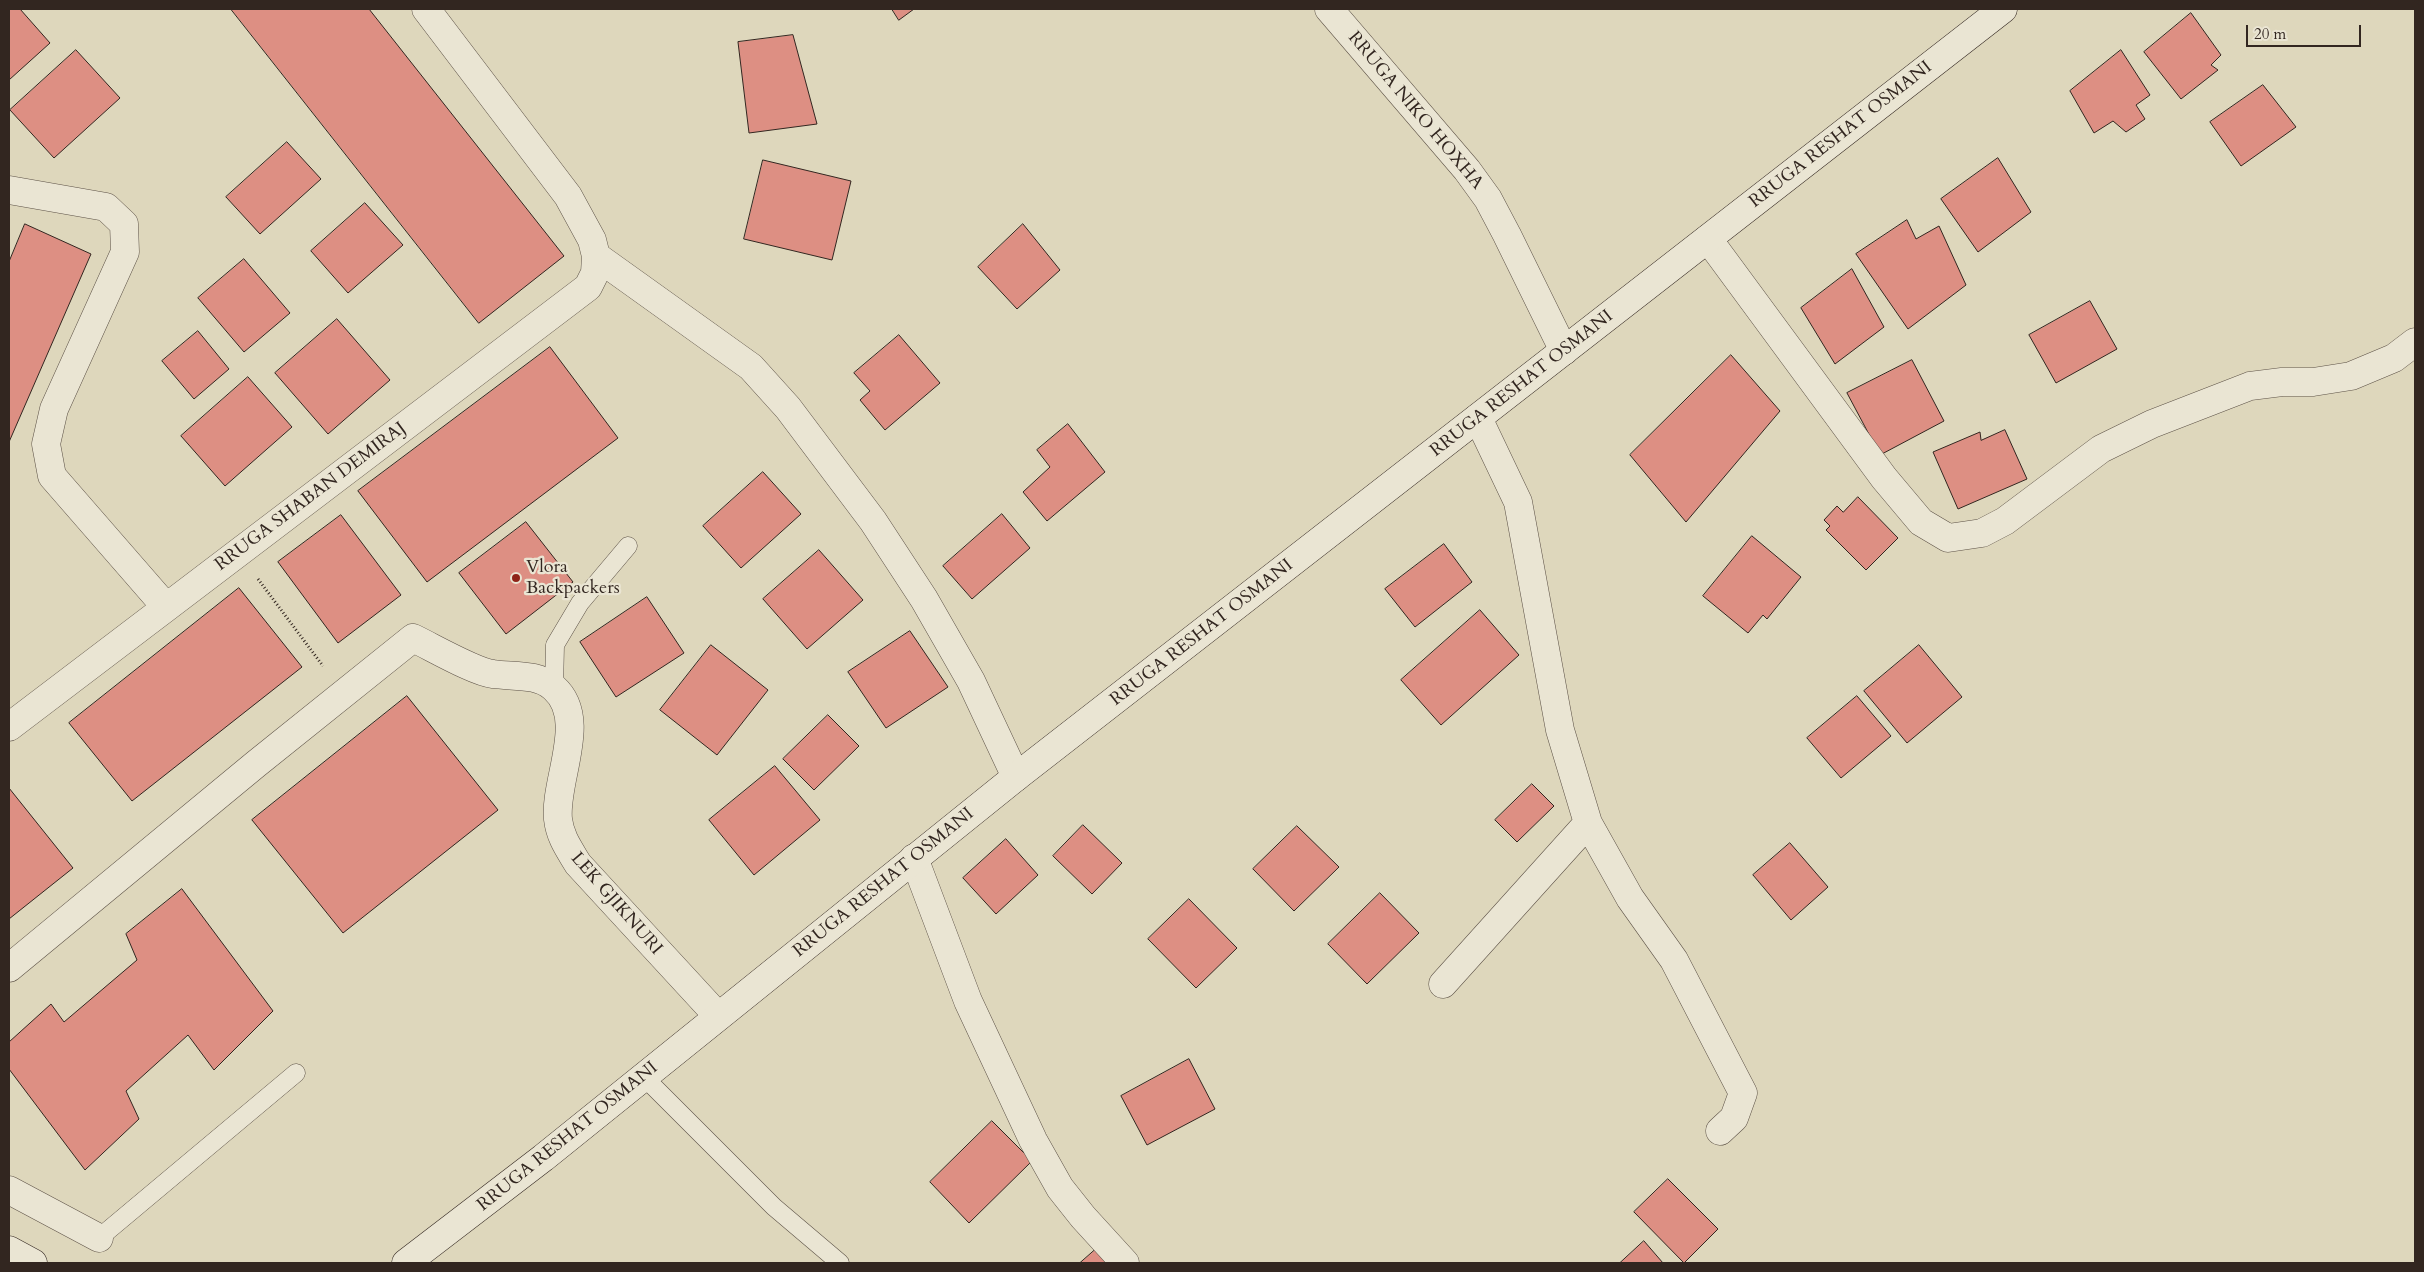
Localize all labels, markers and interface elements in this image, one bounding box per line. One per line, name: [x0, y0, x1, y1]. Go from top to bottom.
scale bar: [2249, 15, 2364, 47]
text: 20 m: [2254, 24, 2286, 44]
street label: RRUGA NIKO HOXHA: [1343, 28, 1487, 194]
street label: RRUGA RESHAT OSMANI: [1745, 57, 1937, 213]
street label: RRUGA RESHAT OSMANI: [1426, 306, 1618, 462]
street label: RRUGA SHABAN DEMIRAJ: [211, 418, 411, 576]
street label: RRUGA RESHAT OSMANI: [1106, 555, 1298, 711]
place label: Vlora Backpackers: [526, 557, 620, 600]
marker: Vlora Backpackers: [510, 572, 522, 584]
street label: RRUGA RESHAT OSMANI: [789, 804, 979, 962]
street label: LEK GJIKNURI: [566, 848, 666, 960]
street label: RRUGA RESHAT OSMANI: [473, 1058, 663, 1216]

